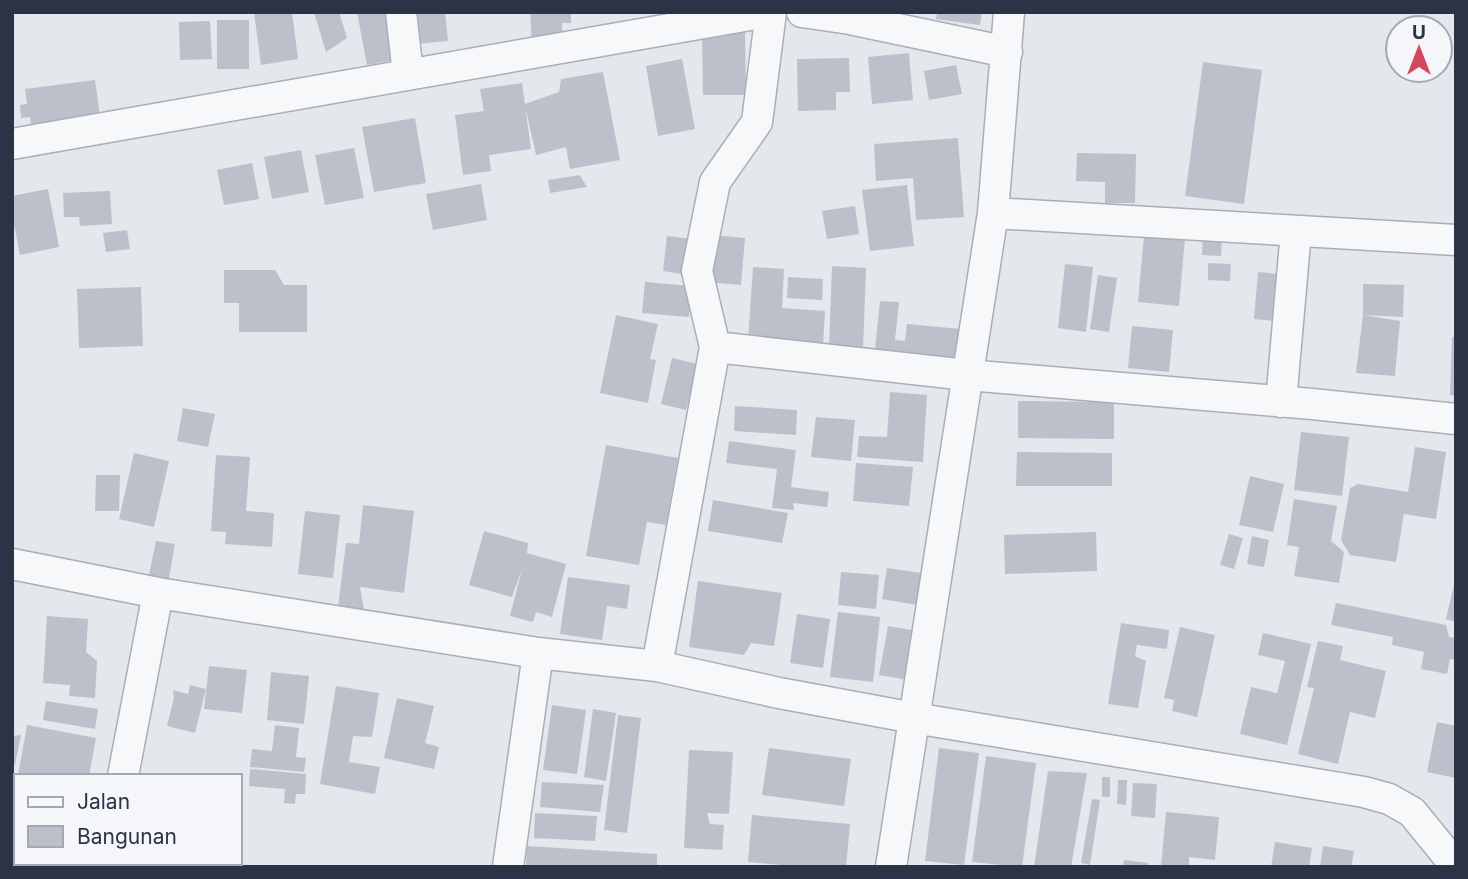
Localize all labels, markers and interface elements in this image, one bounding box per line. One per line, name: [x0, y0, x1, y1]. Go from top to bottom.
north arrow: [1384, 14, 1454, 84]
text: U: [1412, 21, 1426, 44]
legend: [14, 774, 242, 865]
text: Jalan: [77, 789, 130, 814]
text: Bangunan: [77, 824, 177, 849]

